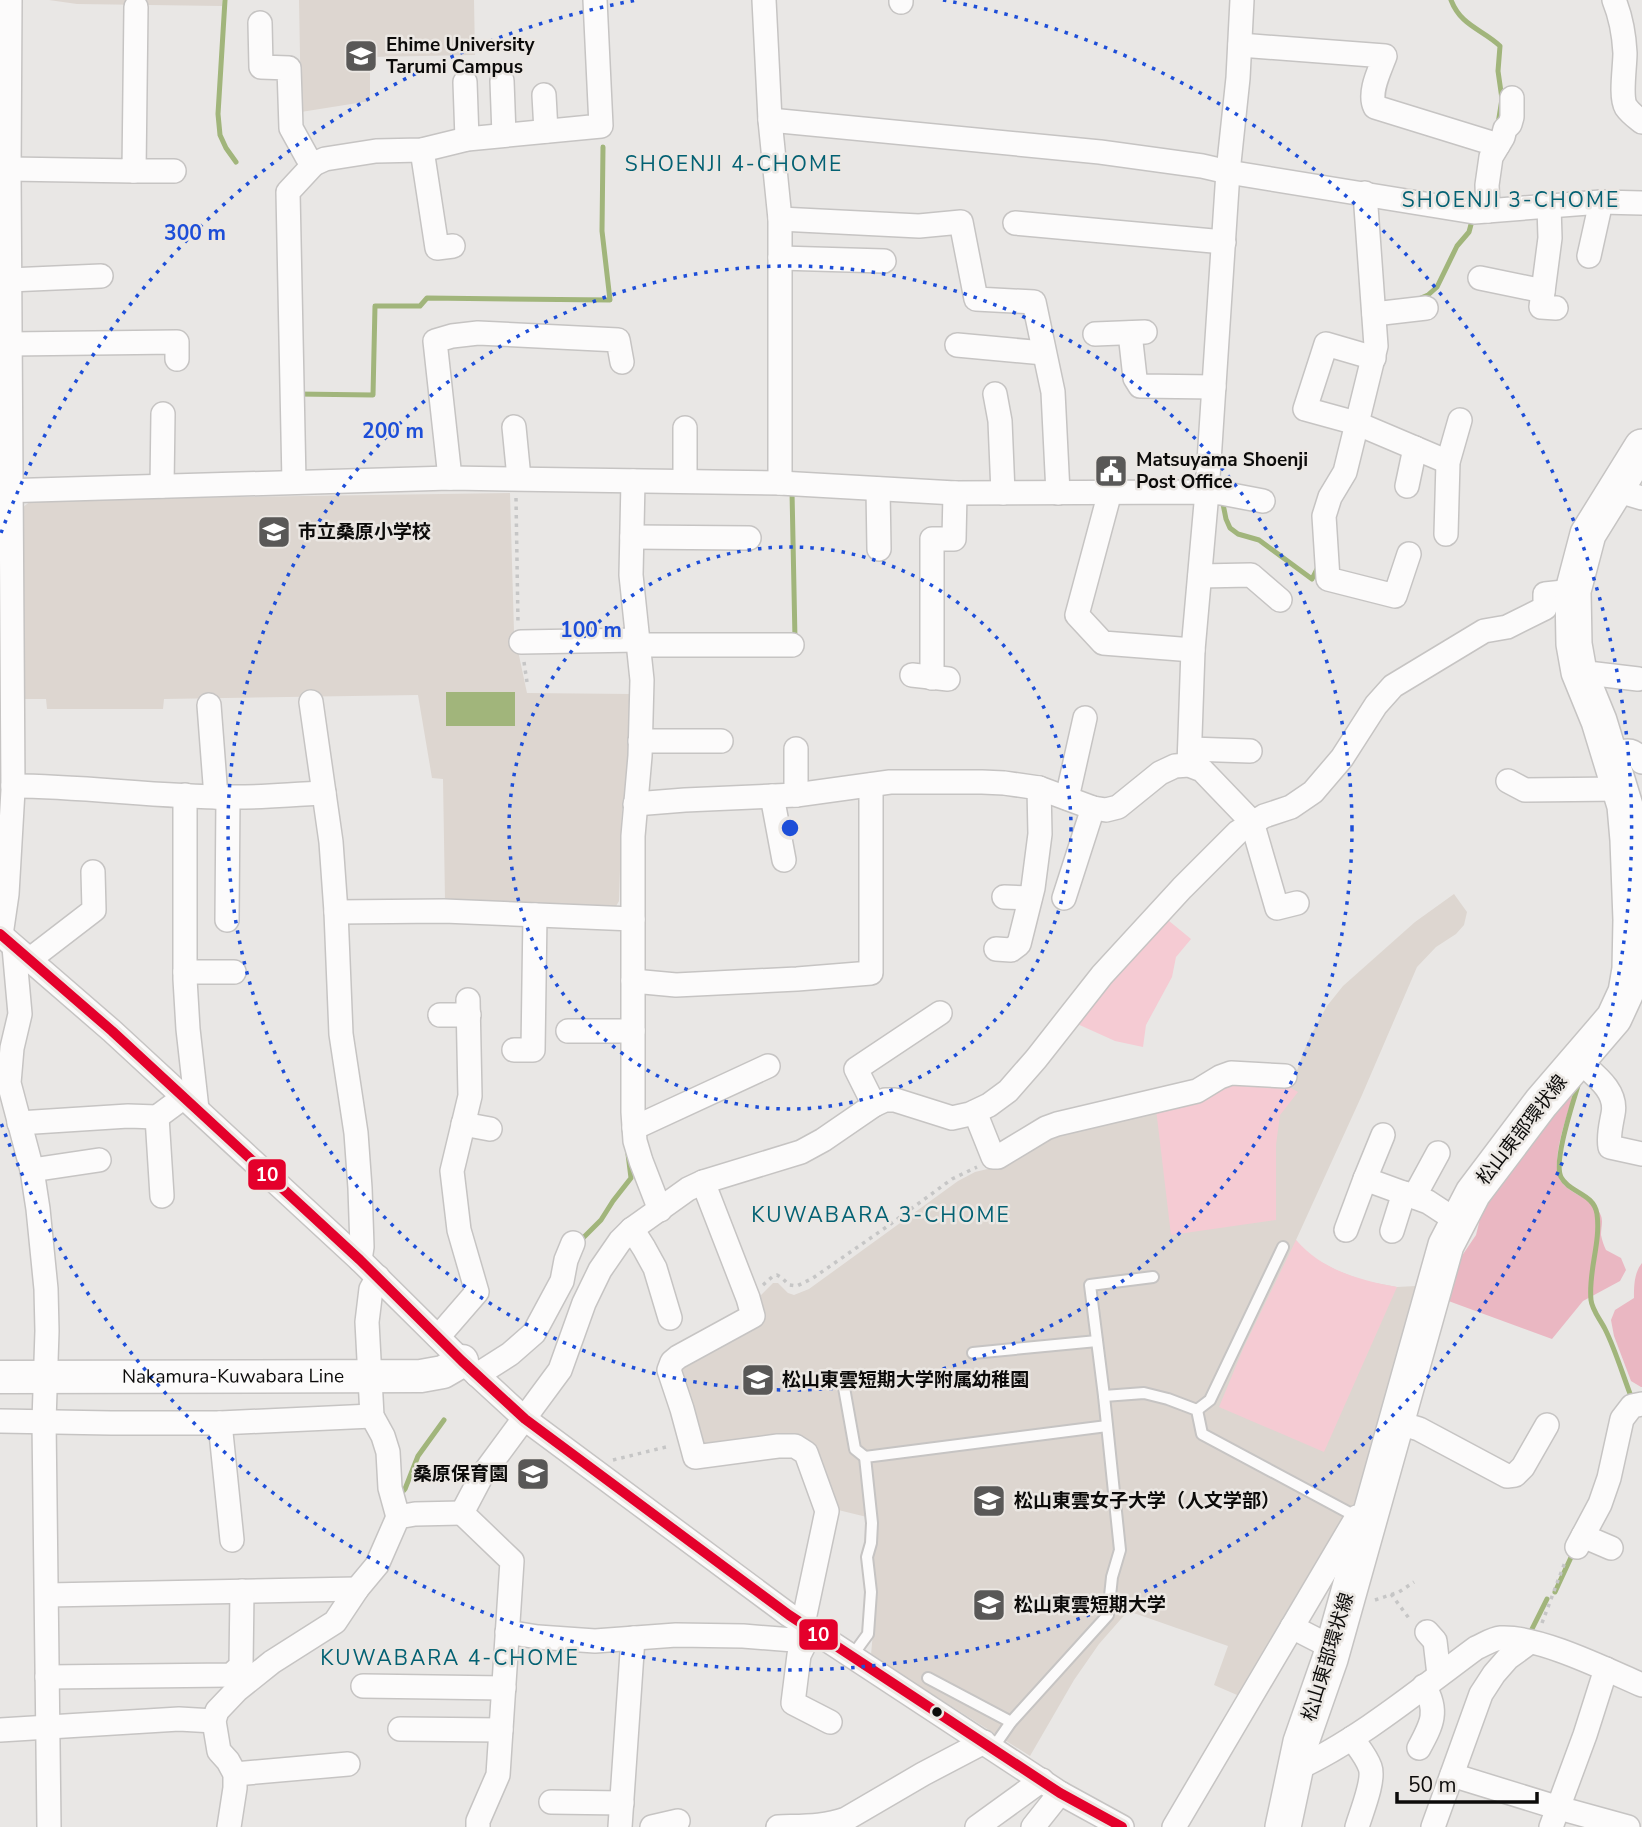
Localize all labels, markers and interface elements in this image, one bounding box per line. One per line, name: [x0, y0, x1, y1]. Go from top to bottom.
place label: Ehime University Tarumi Campus: [386, 32, 535, 80]
school or university icon: Ehime University Tarumi Campus: [342, 37, 380, 75]
district label: SHOENJI 4-CHOME: [625, 150, 843, 178]
district label: SHOENJI 3-CHOME: [1402, 186, 1620, 214]
text: 300 m: [164, 219, 226, 247]
text: 200 m: [362, 417, 424, 445]
place label: Matsuyama Shoenji Post Office: [1136, 447, 1308, 495]
public building icon: Matsuyama Shoenji Post Office: [1092, 452, 1130, 490]
school or university icon: 市立桑原小学校: [255, 513, 293, 551]
place label: 市立桑原小学校: [298, 519, 431, 545]
text: 100 m: [560, 616, 622, 644]
centre of rings: [778, 816, 802, 840]
street label: 松山東部環状線: [1471, 1070, 1573, 1190]
line badge: 10: [247, 1158, 287, 1191]
text: 10: [256, 1162, 278, 1188]
district label: KUWABARA 3-CHOME: [751, 1201, 1011, 1229]
school or university icon: 松山東雲短期大学附属幼稚園: [739, 1361, 777, 1399]
street label: Nakamura-Kuwabara Line: [122, 1363, 344, 1390]
place label: 松山東雲短期大学附属幼稚園: [782, 1367, 1029, 1393]
school or university icon: 桑原保育園: [514, 1455, 552, 1493]
place label: 桑原保育園: [413, 1461, 508, 1487]
school or university icon: 松山東雲女子大学（人文学部）: [970, 1482, 1008, 1520]
place label: 松山東雲女子大学（人文学部）: [1014, 1488, 1280, 1514]
school or university icon: 松山東雲短期大学: [970, 1586, 1008, 1624]
street label: 松山東部環状線: [1296, 1590, 1360, 1724]
place label: 松山東雲短期大学: [1014, 1592, 1166, 1618]
line badge: 10: [798, 1618, 839, 1651]
text: 10: [807, 1622, 829, 1648]
district label: KUWABARA 4-CHOME: [320, 1644, 580, 1672]
unlabelled marker: [930, 1705, 944, 1719]
scale bar: [1397, 1760, 1537, 1804]
text: 50 m: [1408, 1771, 1457, 1799]

